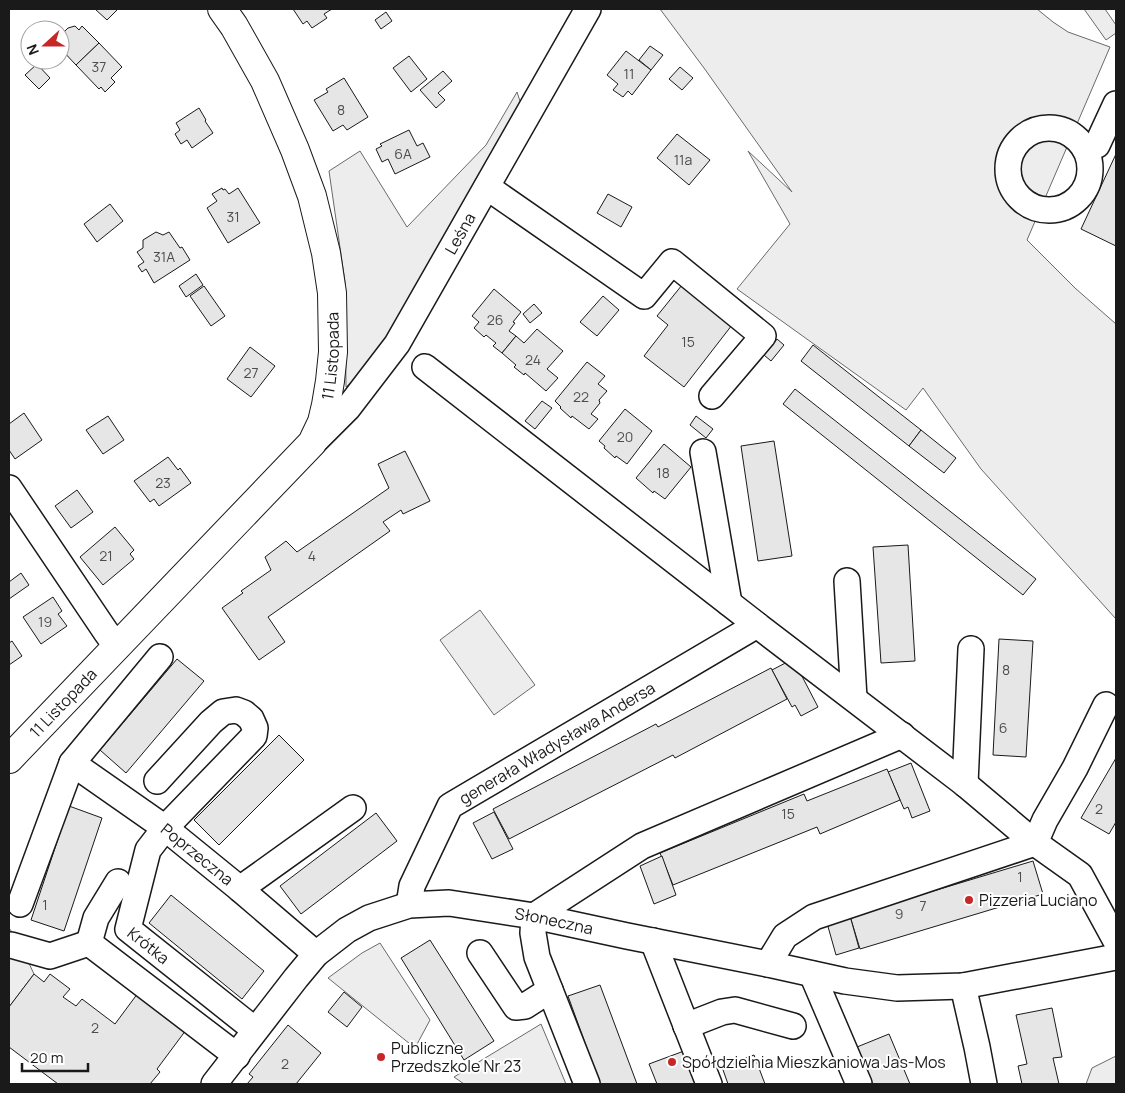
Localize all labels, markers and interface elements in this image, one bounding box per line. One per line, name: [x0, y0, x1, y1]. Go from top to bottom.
north arrow: [20, 20, 70, 70]
text: N: [22, 42, 43, 58]
house number: 37: [92, 57, 106, 76]
house number: 11: [624, 64, 634, 83]
house number: 8: [337, 100, 345, 119]
house number: 6A: [394, 144, 412, 163]
house number: 11a: [674, 150, 692, 169]
house number: 31: [226, 207, 240, 226]
street label: Leśna: [440, 209, 481, 258]
house number: 31A: [153, 247, 175, 266]
house number: 26: [487, 310, 503, 329]
street label: 11 Listopada: [316, 312, 344, 402]
house number: 15: [681, 332, 695, 351]
house number: 24: [525, 350, 541, 369]
house number: 27: [243, 363, 259, 382]
house number: 22: [573, 387, 589, 406]
house number: 20: [617, 427, 633, 446]
house number: 18: [656, 463, 670, 482]
house number: 23: [155, 473, 171, 492]
house number: 21: [99, 546, 113, 565]
house number: 4: [308, 546, 316, 565]
house number: 19: [38, 612, 52, 631]
house number: 8: [1002, 660, 1010, 679]
street label: 11 Listopada: [24, 663, 101, 742]
street label: generała Władysława Andersa: [455, 677, 659, 809]
house number: 6: [999, 718, 1007, 737]
house number: 2: [1095, 799, 1103, 818]
house number: 15: [781, 804, 795, 823]
street label: Poprzeczna: [156, 818, 238, 890]
house number: 1: [1017, 867, 1023, 886]
place label: Pizzeria Luciano: [979, 889, 1097, 911]
marker: Pizzeria Luciano: [963, 894, 975, 906]
house number: 1: [42, 895, 48, 914]
house number: 7: [919, 896, 927, 915]
street label: Słoneczna: [513, 902, 595, 939]
house number: 9: [895, 904, 903, 923]
street label: Krótka: [123, 922, 174, 969]
house number: 2: [91, 1018, 99, 1037]
place label: Publiczne Przedszkole Nr 23: [391, 1037, 521, 1077]
scale bar: [22, 1040, 89, 1072]
text: 20 m: [30, 1047, 63, 1068]
marker: Publiczne Przedszkole Nr 23: [375, 1051, 387, 1063]
place label: Spółdzielnia Mieszkaniowa Jas-Mos: [682, 1051, 946, 1073]
house number: 2: [281, 1054, 289, 1073]
marker: Spółdzielnia Mieszkaniowa Jas-Mos: [666, 1056, 678, 1068]

